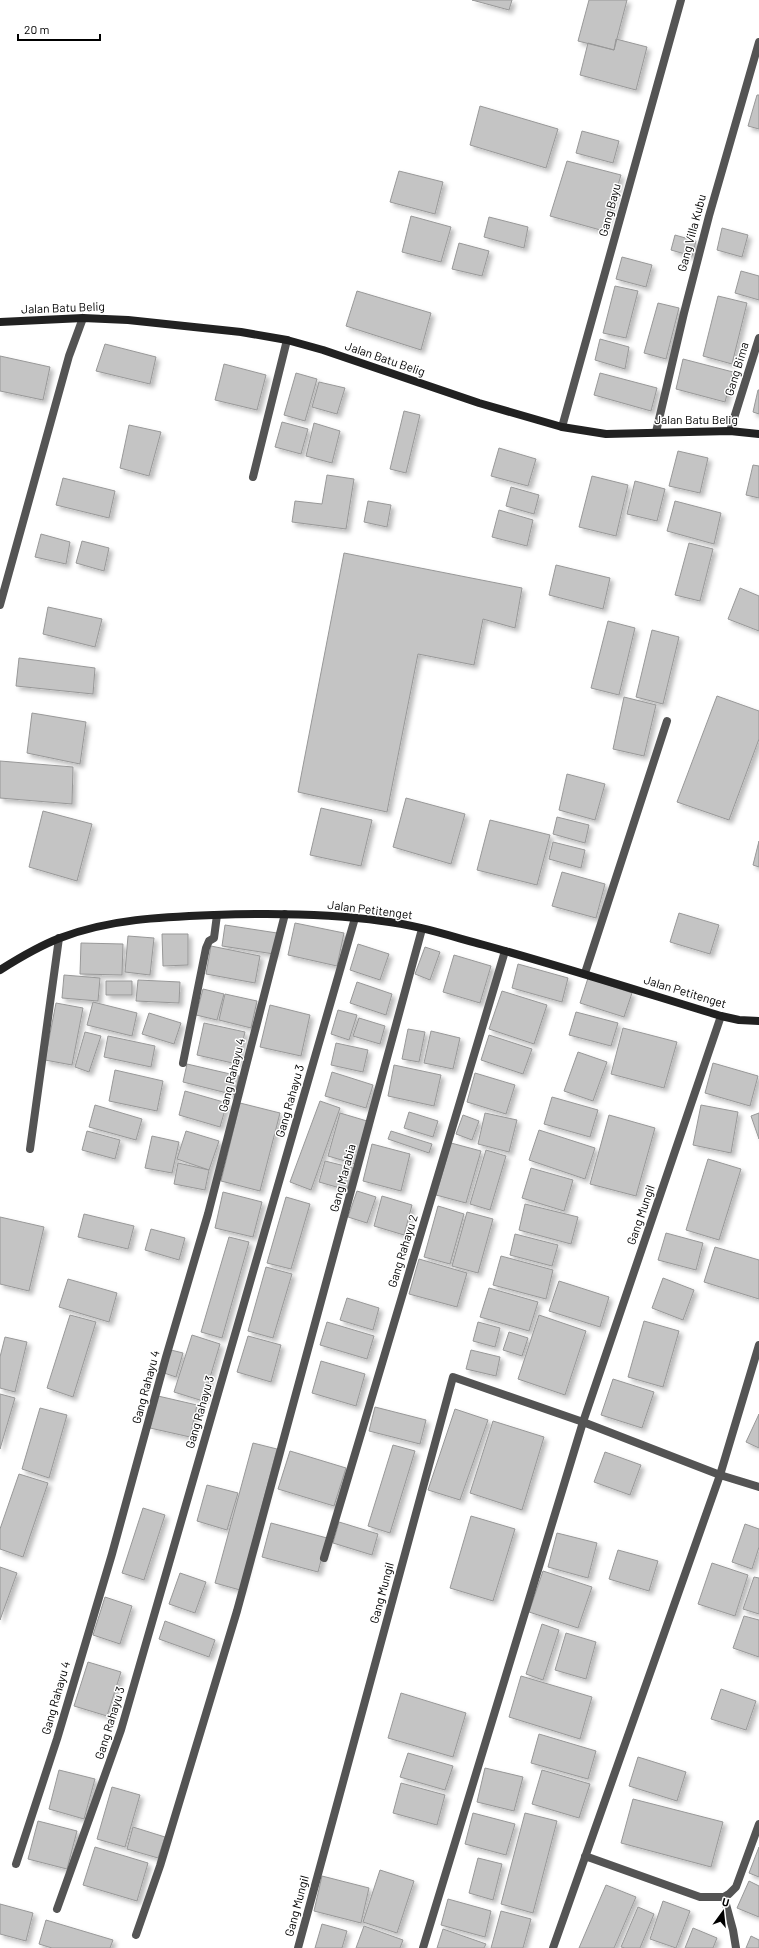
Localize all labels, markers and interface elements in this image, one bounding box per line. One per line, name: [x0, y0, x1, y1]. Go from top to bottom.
scale bar: [18, 16, 100, 42]
text: 20 m: [24, 22, 50, 36]
street label: Gang Bayu: [595, 182, 623, 238]
street label: Gang Villa Kubu: [674, 192, 708, 273]
street label: Jalan Batu Belig: [21, 299, 105, 315]
street label: Jalan Batu Belig: [343, 338, 427, 378]
street label: Gang Bima: [721, 340, 751, 397]
street label: Jalan Batu Belig: [654, 412, 738, 426]
street label: Jalan Petitenget: [327, 897, 413, 921]
street label: Jalan Petitenget: [642, 972, 728, 1010]
street label: Gang Rahayu 4: [215, 1036, 247, 1113]
street label: Gang Rahayu 3: [272, 1063, 306, 1139]
street label: Gang Marabia: [326, 1142, 358, 1213]
street label: Gang Mungil: [623, 1183, 657, 1246]
street label: Gang Rahayu 2: [384, 1213, 420, 1289]
street label: Gang Rahayu 4: [128, 1348, 162, 1425]
street label: Gang Rahayu 3: [182, 1374, 216, 1450]
street label: Gang Mungil: [366, 1561, 396, 1625]
street label: Gang Rahayu 4: [38, 1659, 72, 1736]
street label: Gang Rahayu 3: [91, 1685, 127, 1761]
street label: Gang Mungil: [281, 1874, 311, 1938]
north arrow: [703, 1892, 743, 1932]
text: U: [721, 1895, 731, 1909]

